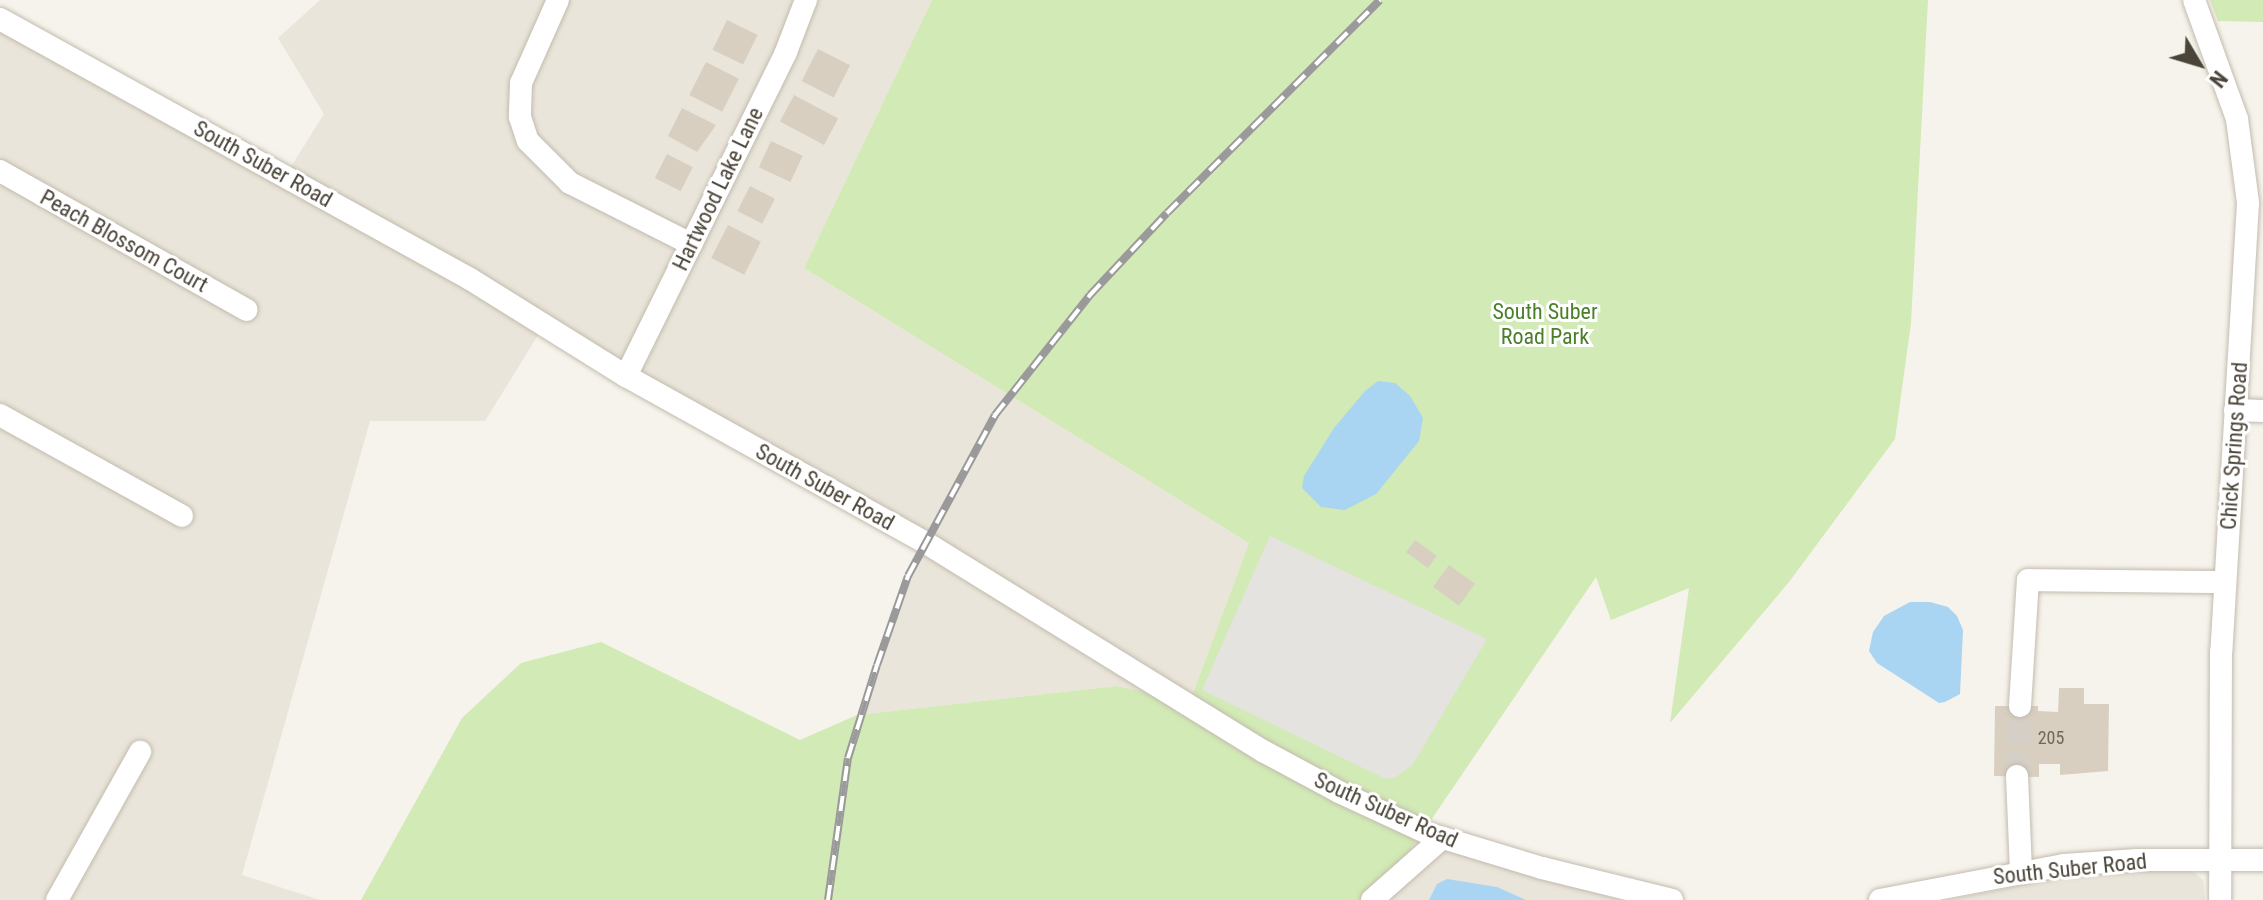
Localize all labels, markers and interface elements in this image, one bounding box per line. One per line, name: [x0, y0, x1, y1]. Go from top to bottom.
north arrow: [2159, 24, 2239, 104]
text: N: [2204, 66, 2232, 92]
street label: Hartwood Lake Lane: [667, 103, 769, 275]
street label: South Suber Road: [189, 115, 337, 213]
street label: Peach Blossom Court: [36, 184, 212, 298]
park label: South Suber Road Park: [1492, 298, 1598, 350]
street label: Chick Springs Road: [2215, 361, 2253, 531]
street label: South Suber Road: [751, 438, 899, 536]
house number: 205: [2038, 727, 2064, 749]
street label: South Suber Road: [1310, 767, 1462, 853]
street label: South Suber Road: [1992, 848, 2148, 890]

